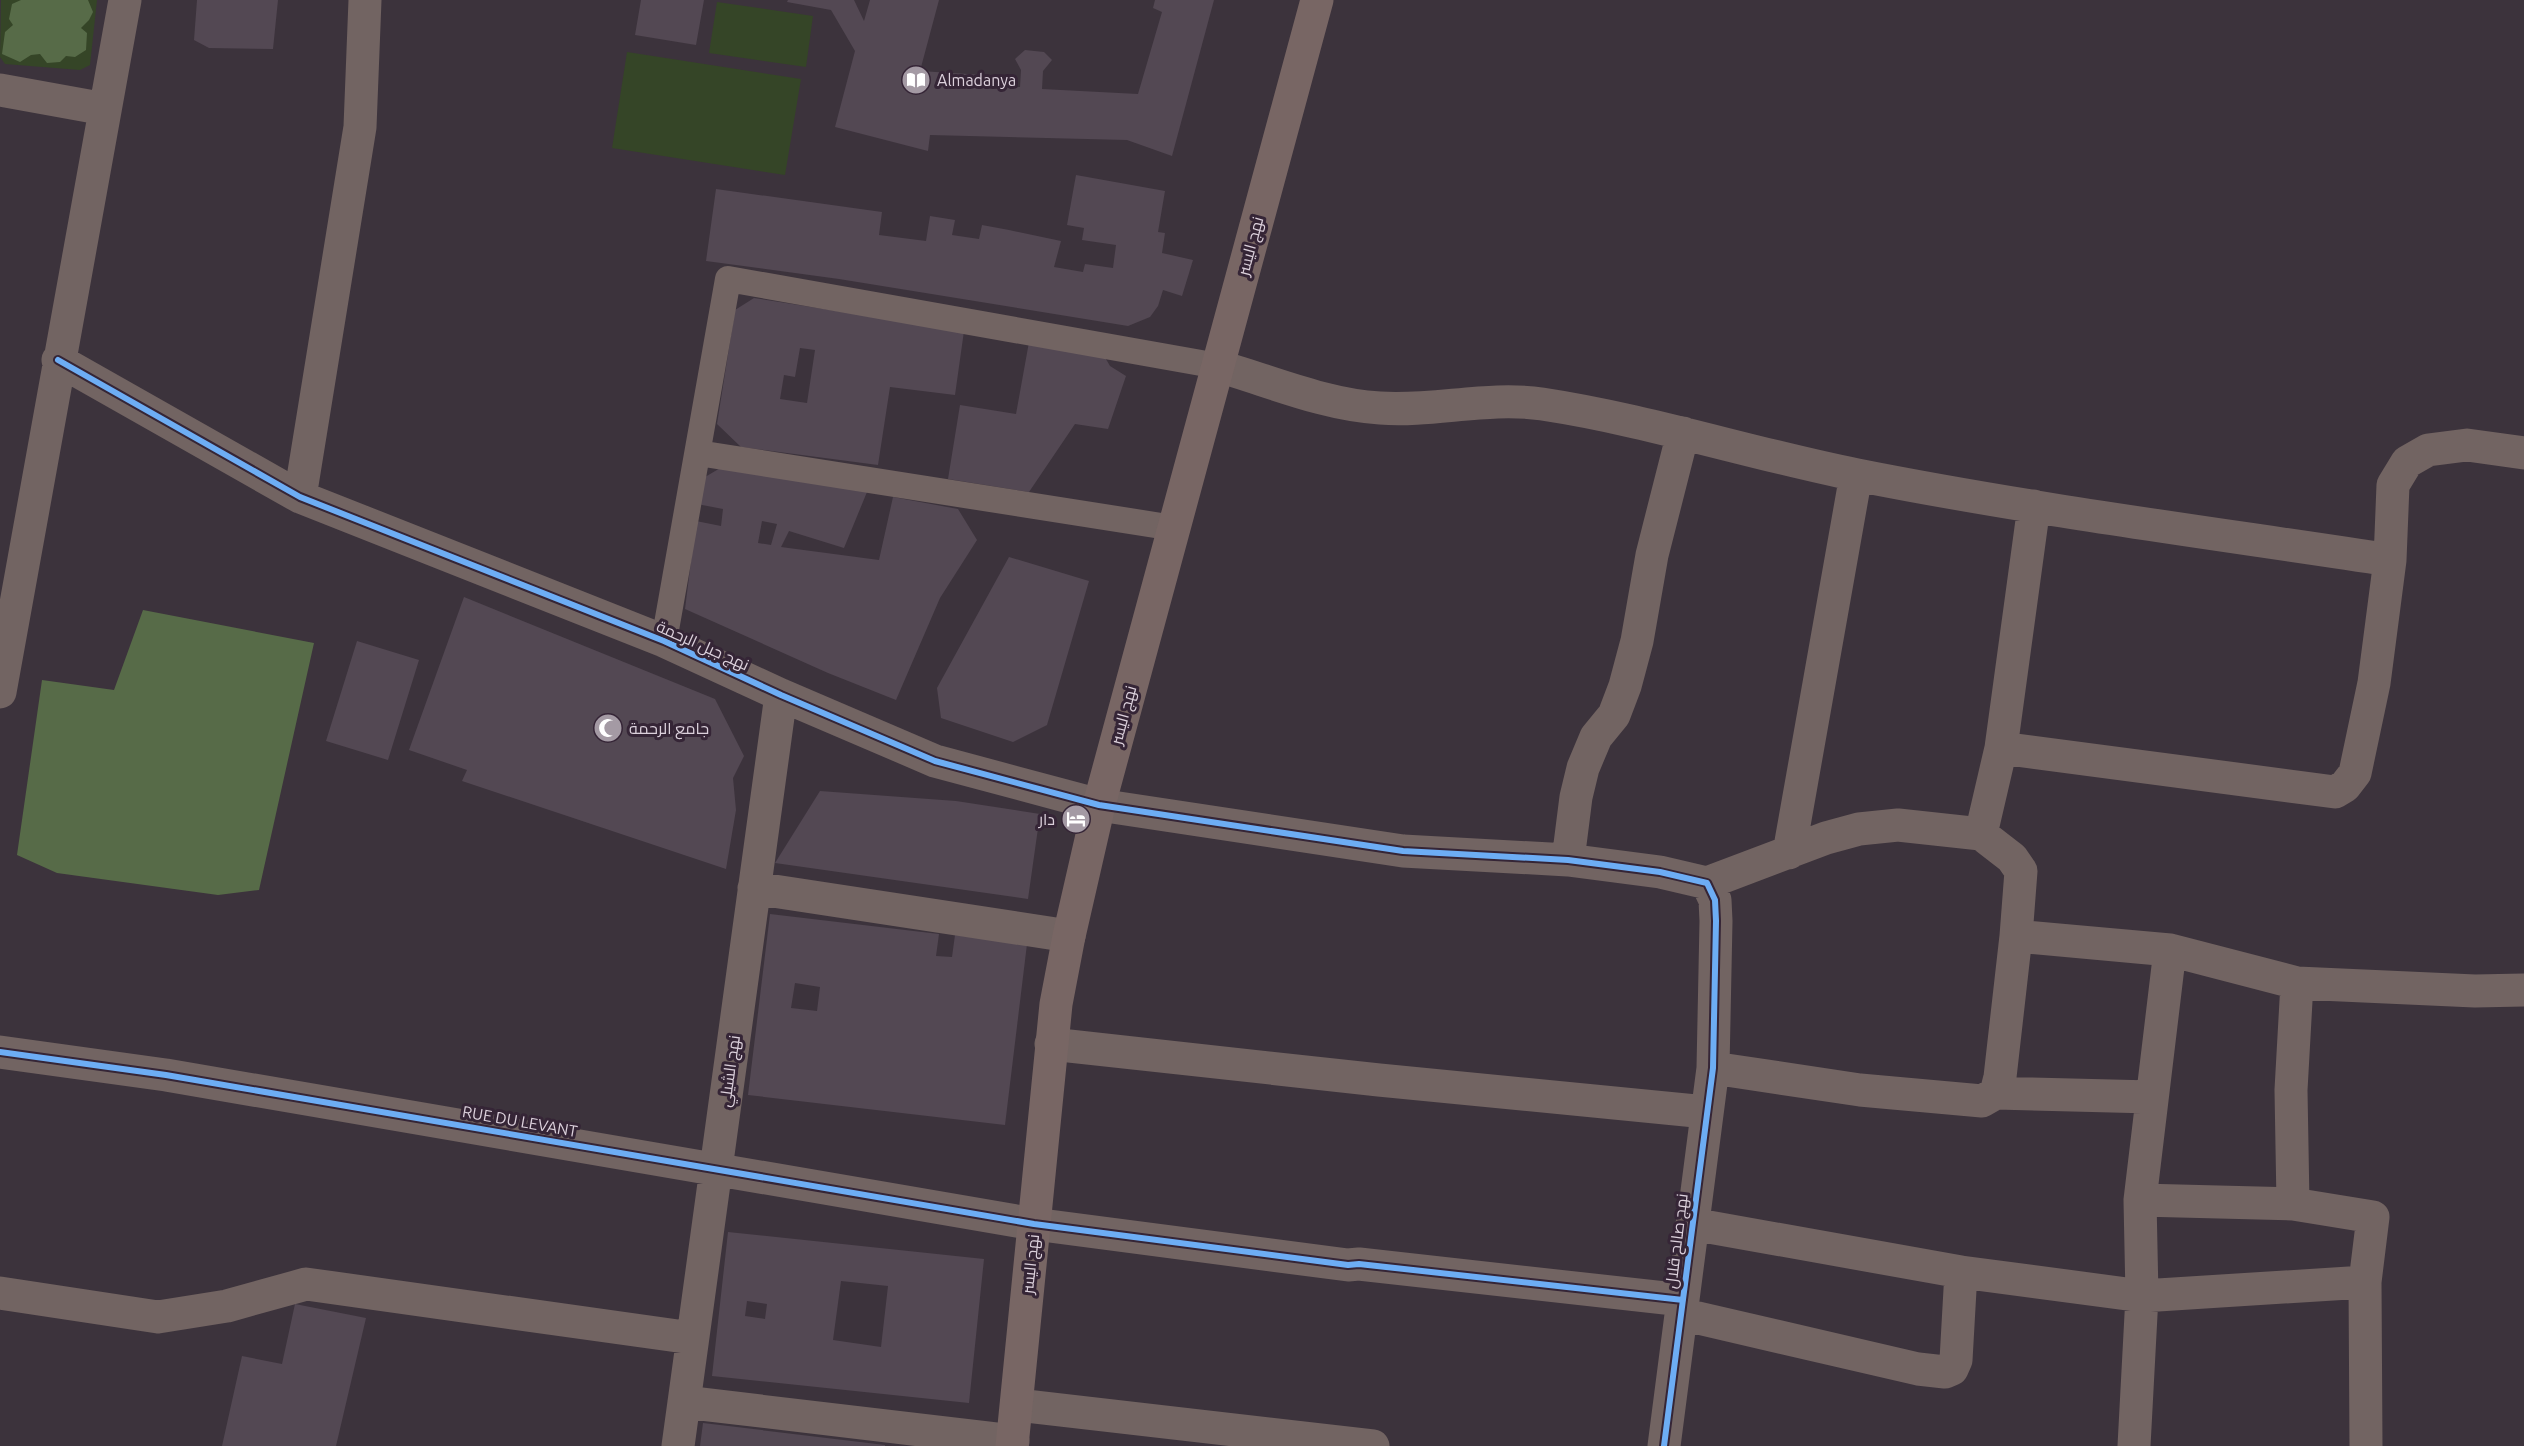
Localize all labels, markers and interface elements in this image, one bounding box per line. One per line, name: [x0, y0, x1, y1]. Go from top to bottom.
library icon: Almadanya: [900, 64, 932, 96]
place label: Almadanya: [937, 71, 1016, 89]
street label: نهج اليسر: [1233, 215, 1269, 279]
street label: نهج جبل الرحمة: [653, 617, 752, 676]
street label: نهج اليسر: [1106, 684, 1142, 748]
mosque icon: جامع الرحمة: [592, 712, 624, 744]
place label: جامع الرحمة: [629, 719, 709, 740]
hotel icon: دار: [1060, 803, 1092, 835]
place label: دار: [1038, 810, 1055, 829]
street label: نهج الشيلي: [715, 1034, 748, 1109]
street label: RUE DU LEVANT: [461, 1102, 579, 1140]
street label: نهج صالح قلال: [1661, 1192, 1694, 1290]
street label: نهج اليسر: [1018, 1233, 1045, 1296]

